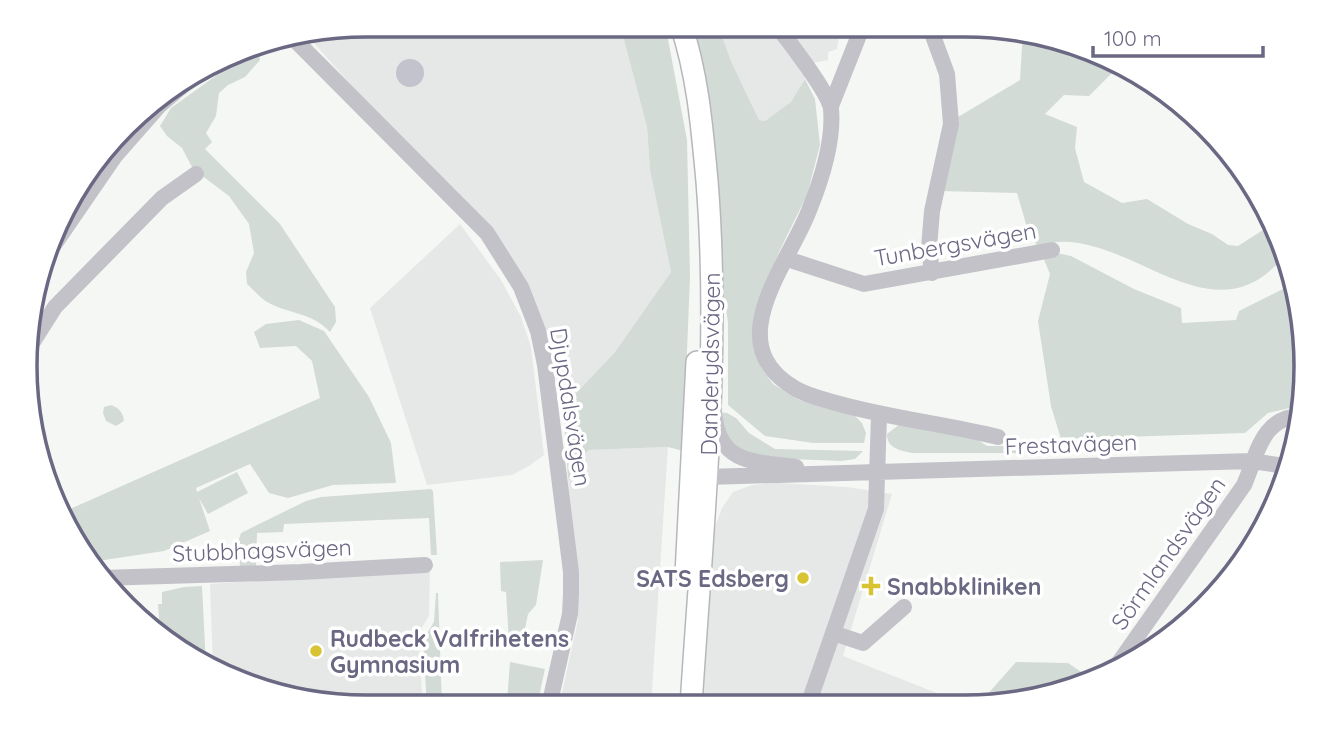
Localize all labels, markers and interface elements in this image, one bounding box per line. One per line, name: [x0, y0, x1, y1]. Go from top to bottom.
scale bar: [1093, 14, 1263, 58]
text: 100 m: [1104, 25, 1162, 51]
street label: Tunbergsvägen: [872, 215, 1038, 273]
street label: Danderydsvägen: [694, 272, 726, 456]
street label: Djupdalsvägen: [544, 326, 598, 488]
street label: Frestavägen: [1004, 427, 1138, 461]
street label: Sörmlandsvägen: [1104, 471, 1232, 635]
street label: Stubbhagsvägen: [172, 532, 352, 568]
place label: SATS Edsberg: [636, 564, 789, 593]
marker: SATS Edsberg: [795, 570, 811, 586]
place label: Snabbkliniken: [887, 572, 1041, 601]
marker: Snabbkliniken: [861, 576, 881, 596]
place label: Rudbeck Valfrihetens Gymnasium: [330, 624, 569, 679]
marker: Rudbeck Valfrihetens Gymnasium: [308, 643, 324, 659]

